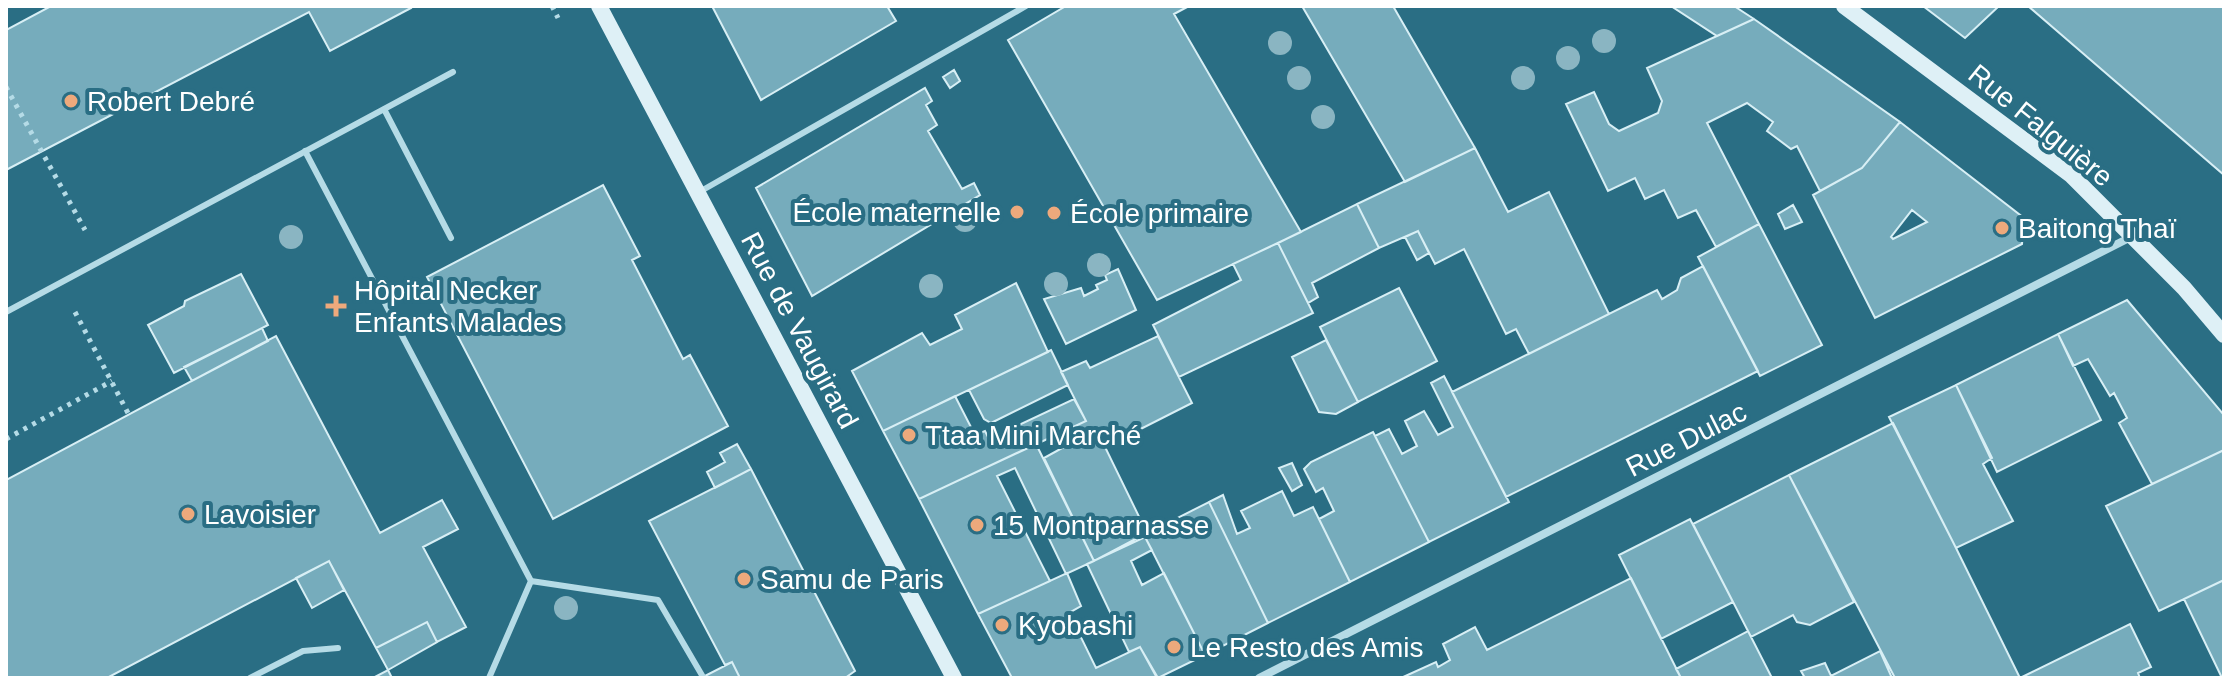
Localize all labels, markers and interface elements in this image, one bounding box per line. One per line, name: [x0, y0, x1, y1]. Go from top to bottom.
street label: Rue Falguière: [1963, 58, 2119, 193]
place label: Robert Debré: [87, 86, 255, 117]
marker: Robert Debré: [62, 92, 80, 110]
place label: École maternelle: [792, 197, 1001, 228]
place label: École primaire: [1070, 198, 1249, 229]
marker: École maternelle: [1008, 203, 1026, 221]
marker: École primaire: [1045, 204, 1063, 222]
place label: Baitong Thaï: [2018, 213, 2176, 244]
marker: Baitong Thaï: [1993, 219, 2011, 237]
street label: Rue de Vaugirard: [735, 227, 864, 433]
place label: Hôpital Necker Enfants Malades: [354, 275, 563, 338]
marker: Hôpital Necker Enfants Malades: [325, 295, 347, 317]
street label: Rue Dulac: [1621, 396, 1752, 483]
place label: Ttaa Mini Marché: [925, 420, 1141, 451]
marker: Ttaa Mini Marché: [900, 426, 918, 444]
place label: Lavoisier: [204, 499, 316, 530]
marker: Lavoisier: [179, 505, 197, 523]
place label: 15 Montparnasse: [993, 510, 1209, 541]
marker: 15 Montparnasse: [968, 516, 986, 534]
place label: Samu de Paris: [760, 564, 944, 595]
marker: Samu de Paris: [735, 570, 753, 588]
place label: Kyobashi: [1018, 610, 1133, 641]
marker: Kyobashi: [993, 616, 1011, 634]
place label: Le Resto des Amis: [1190, 632, 1423, 663]
marker: Le Resto des Amis: [1165, 638, 1183, 656]

